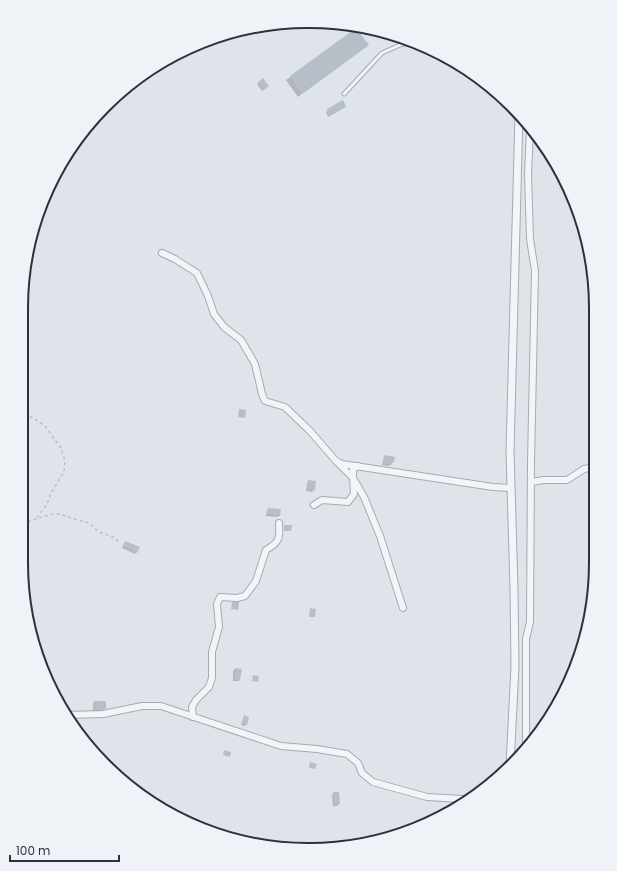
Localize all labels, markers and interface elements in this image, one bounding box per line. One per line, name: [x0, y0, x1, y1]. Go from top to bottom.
scale bar: [10, 837, 119, 863]
text: 100 m: [16, 842, 50, 859]

